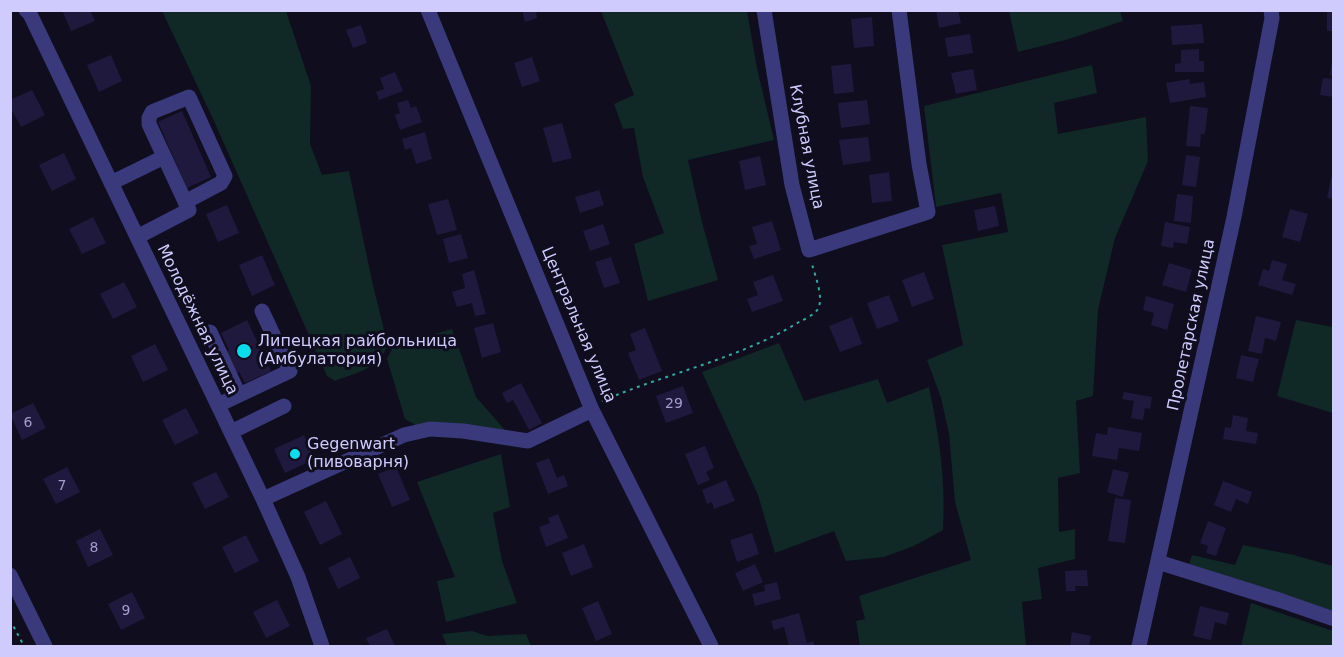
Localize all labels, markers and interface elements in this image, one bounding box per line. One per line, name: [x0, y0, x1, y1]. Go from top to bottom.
street label: Клубная улица: [784, 83, 828, 211]
street label: Пролетарская улица: [1164, 237, 1220, 413]
street label: Молодёжная улица: [152, 242, 242, 398]
street label: Центральная улица: [536, 244, 620, 406]
place label: Липецкая райбольница (Амбулатория): [258, 332, 457, 370]
marker: Липецкая райбольница (Амбулатория): [235, 342, 253, 360]
house number: 29: [665, 396, 683, 412]
house number: 6: [24, 415, 32, 431]
place label: Gegenwart (пивоварня): [307, 435, 409, 473]
marker: Gegenwart (пивоварня): [288, 447, 302, 461]
house number: 7: [58, 478, 66, 494]
house number: 8: [90, 540, 98, 556]
house number: 9: [122, 603, 130, 619]

